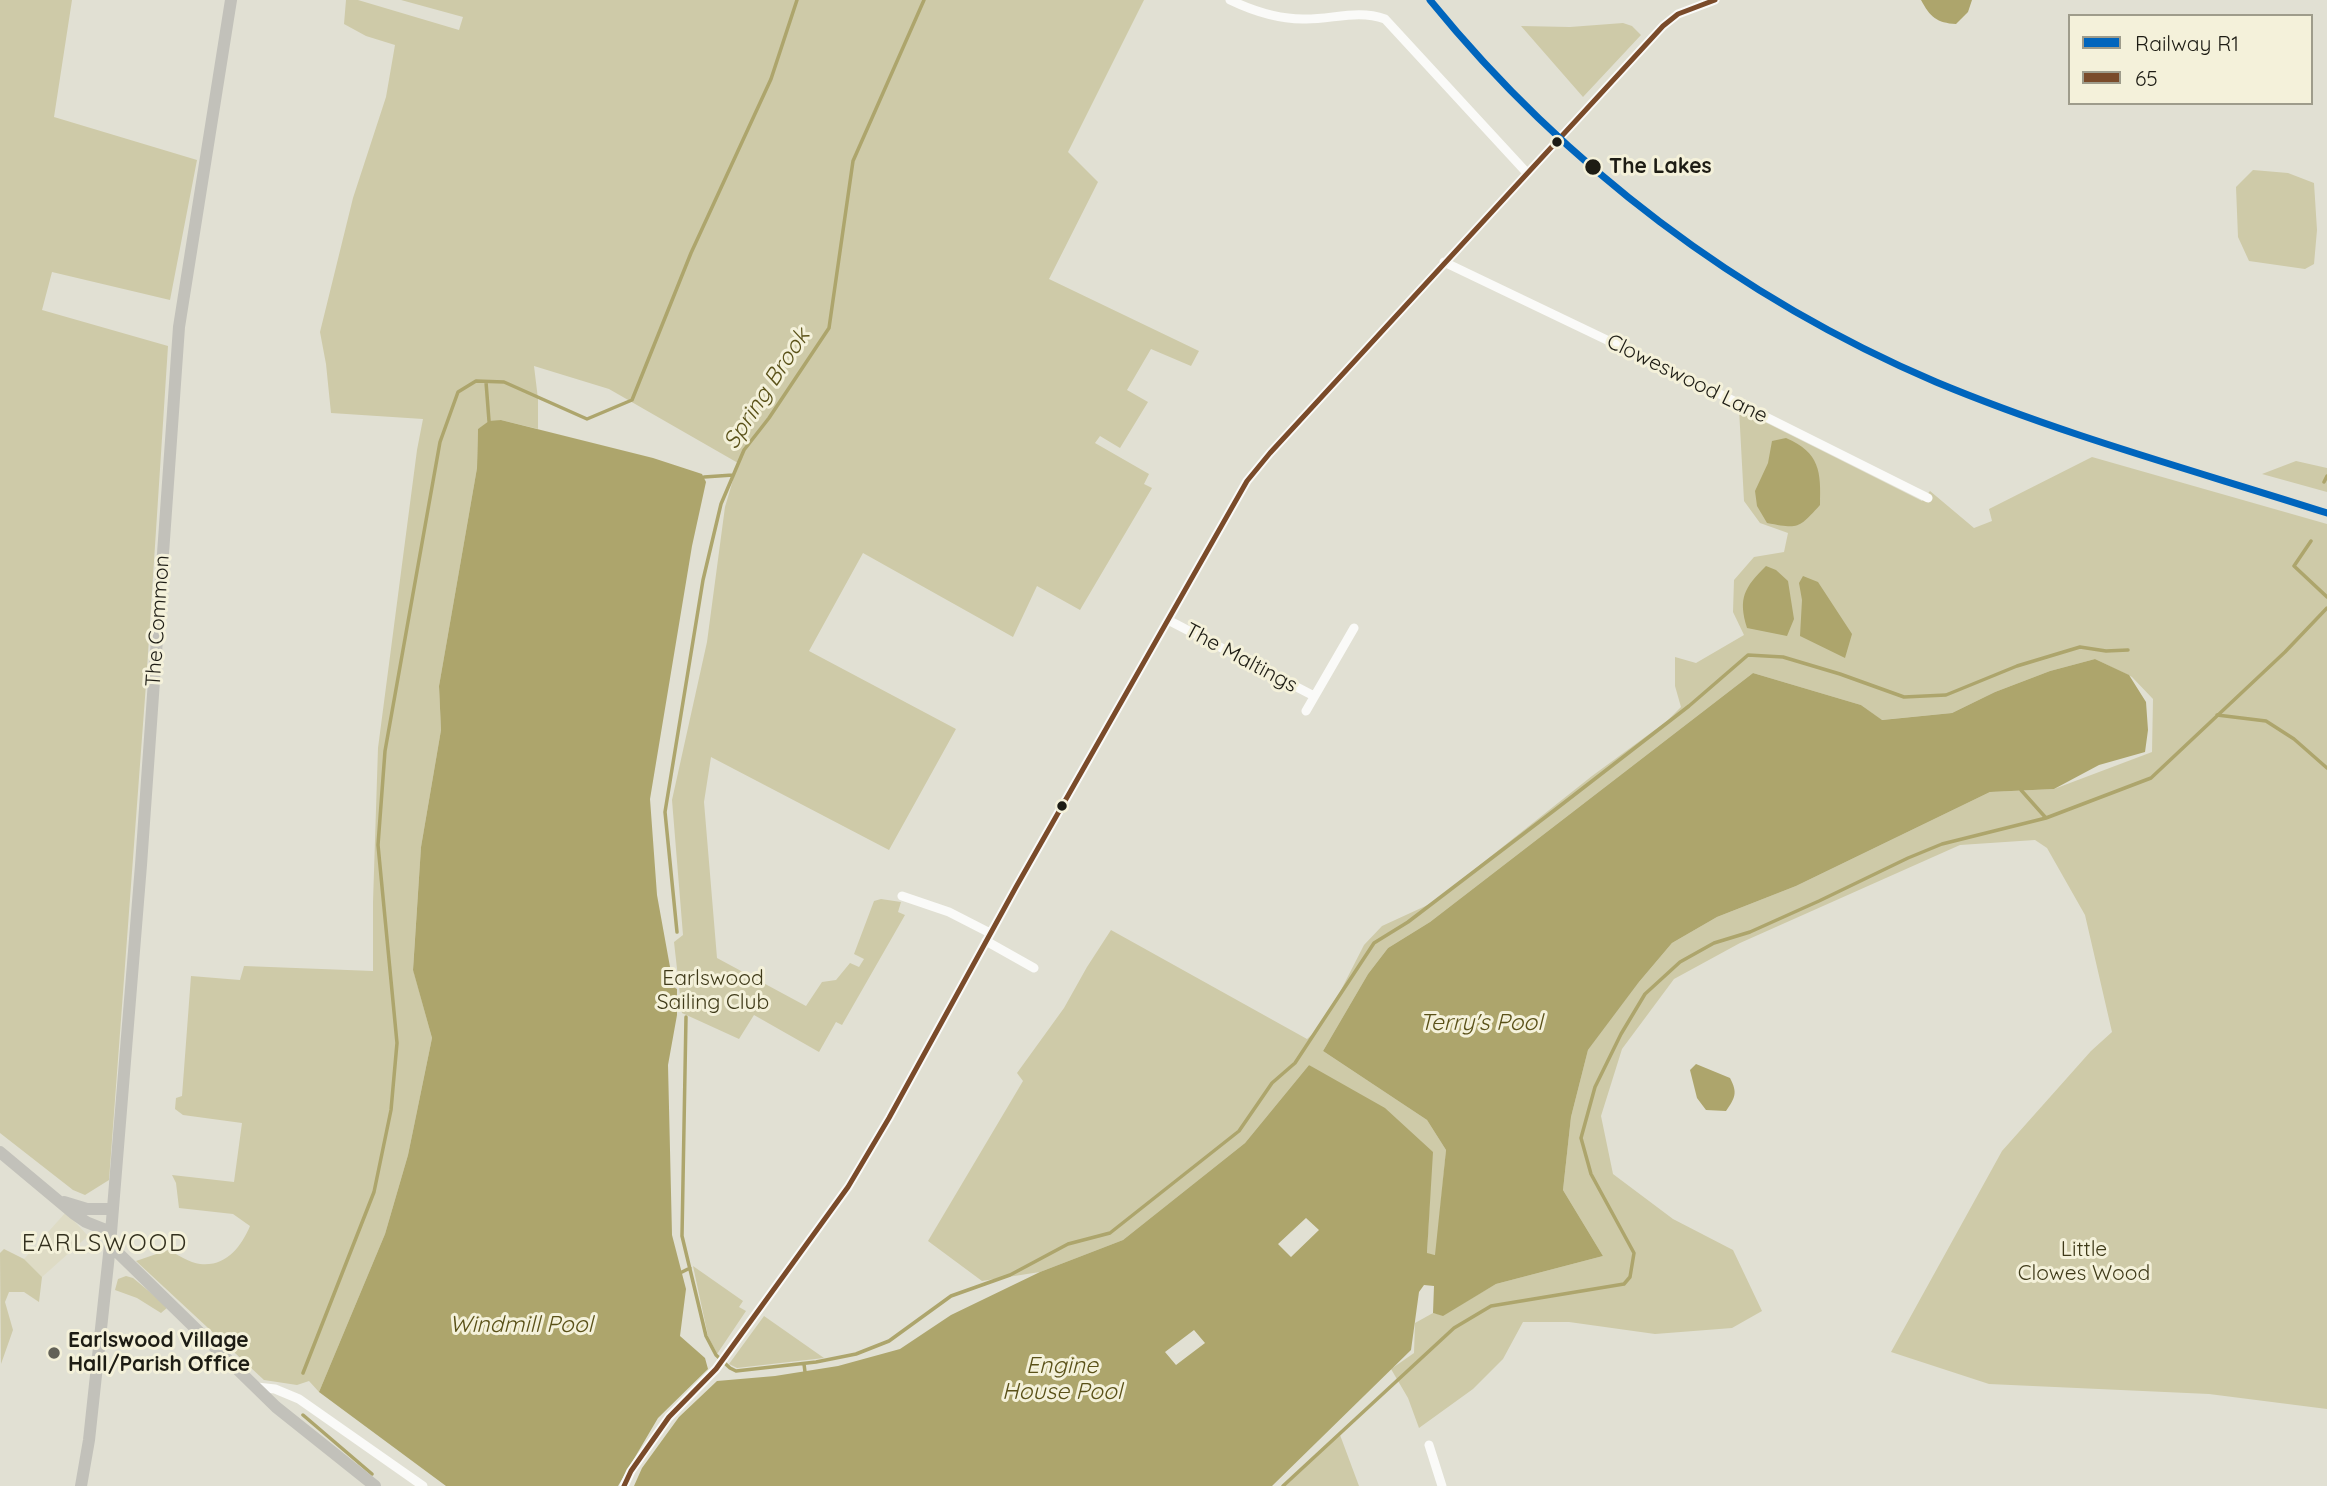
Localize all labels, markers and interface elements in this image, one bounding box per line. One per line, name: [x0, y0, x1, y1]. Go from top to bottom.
legend: [2068, 14, 2313, 105]
text: Railway R1: [2135, 30, 2239, 56]
text: 65: [2135, 65, 2158, 91]
unlabelled marker: [1550, 135, 1564, 149]
place label: The Lakes: [1609, 154, 1712, 180]
marker: The Lakes: [1583, 157, 1603, 177]
water label: Spring Brook: [718, 324, 816, 454]
street label: Cloweswood Lane: [1602, 329, 1772, 429]
street label: The Common: [141, 554, 175, 688]
street label: The Maltings: [1181, 618, 1301, 698]
unlabelled marker: [1055, 799, 1069, 813]
park label: Earlswood Sailing Club: [657, 966, 769, 1016]
water label: Terry's Pool: [1420, 1009, 1542, 1037]
district label: EARLSWOOD: [23, 1230, 187, 1258]
park label: Little Clowes Wood: [2018, 1237, 2150, 1287]
water label: Windmill Pool: [449, 1311, 593, 1339]
place label: Earlswood Village Hall/Parish Office: [68, 1328, 250, 1378]
marker: Earlswood Village Hall/Parish Office: [46, 1345, 62, 1361]
water label: Engine House Pool: [1002, 1352, 1122, 1406]

